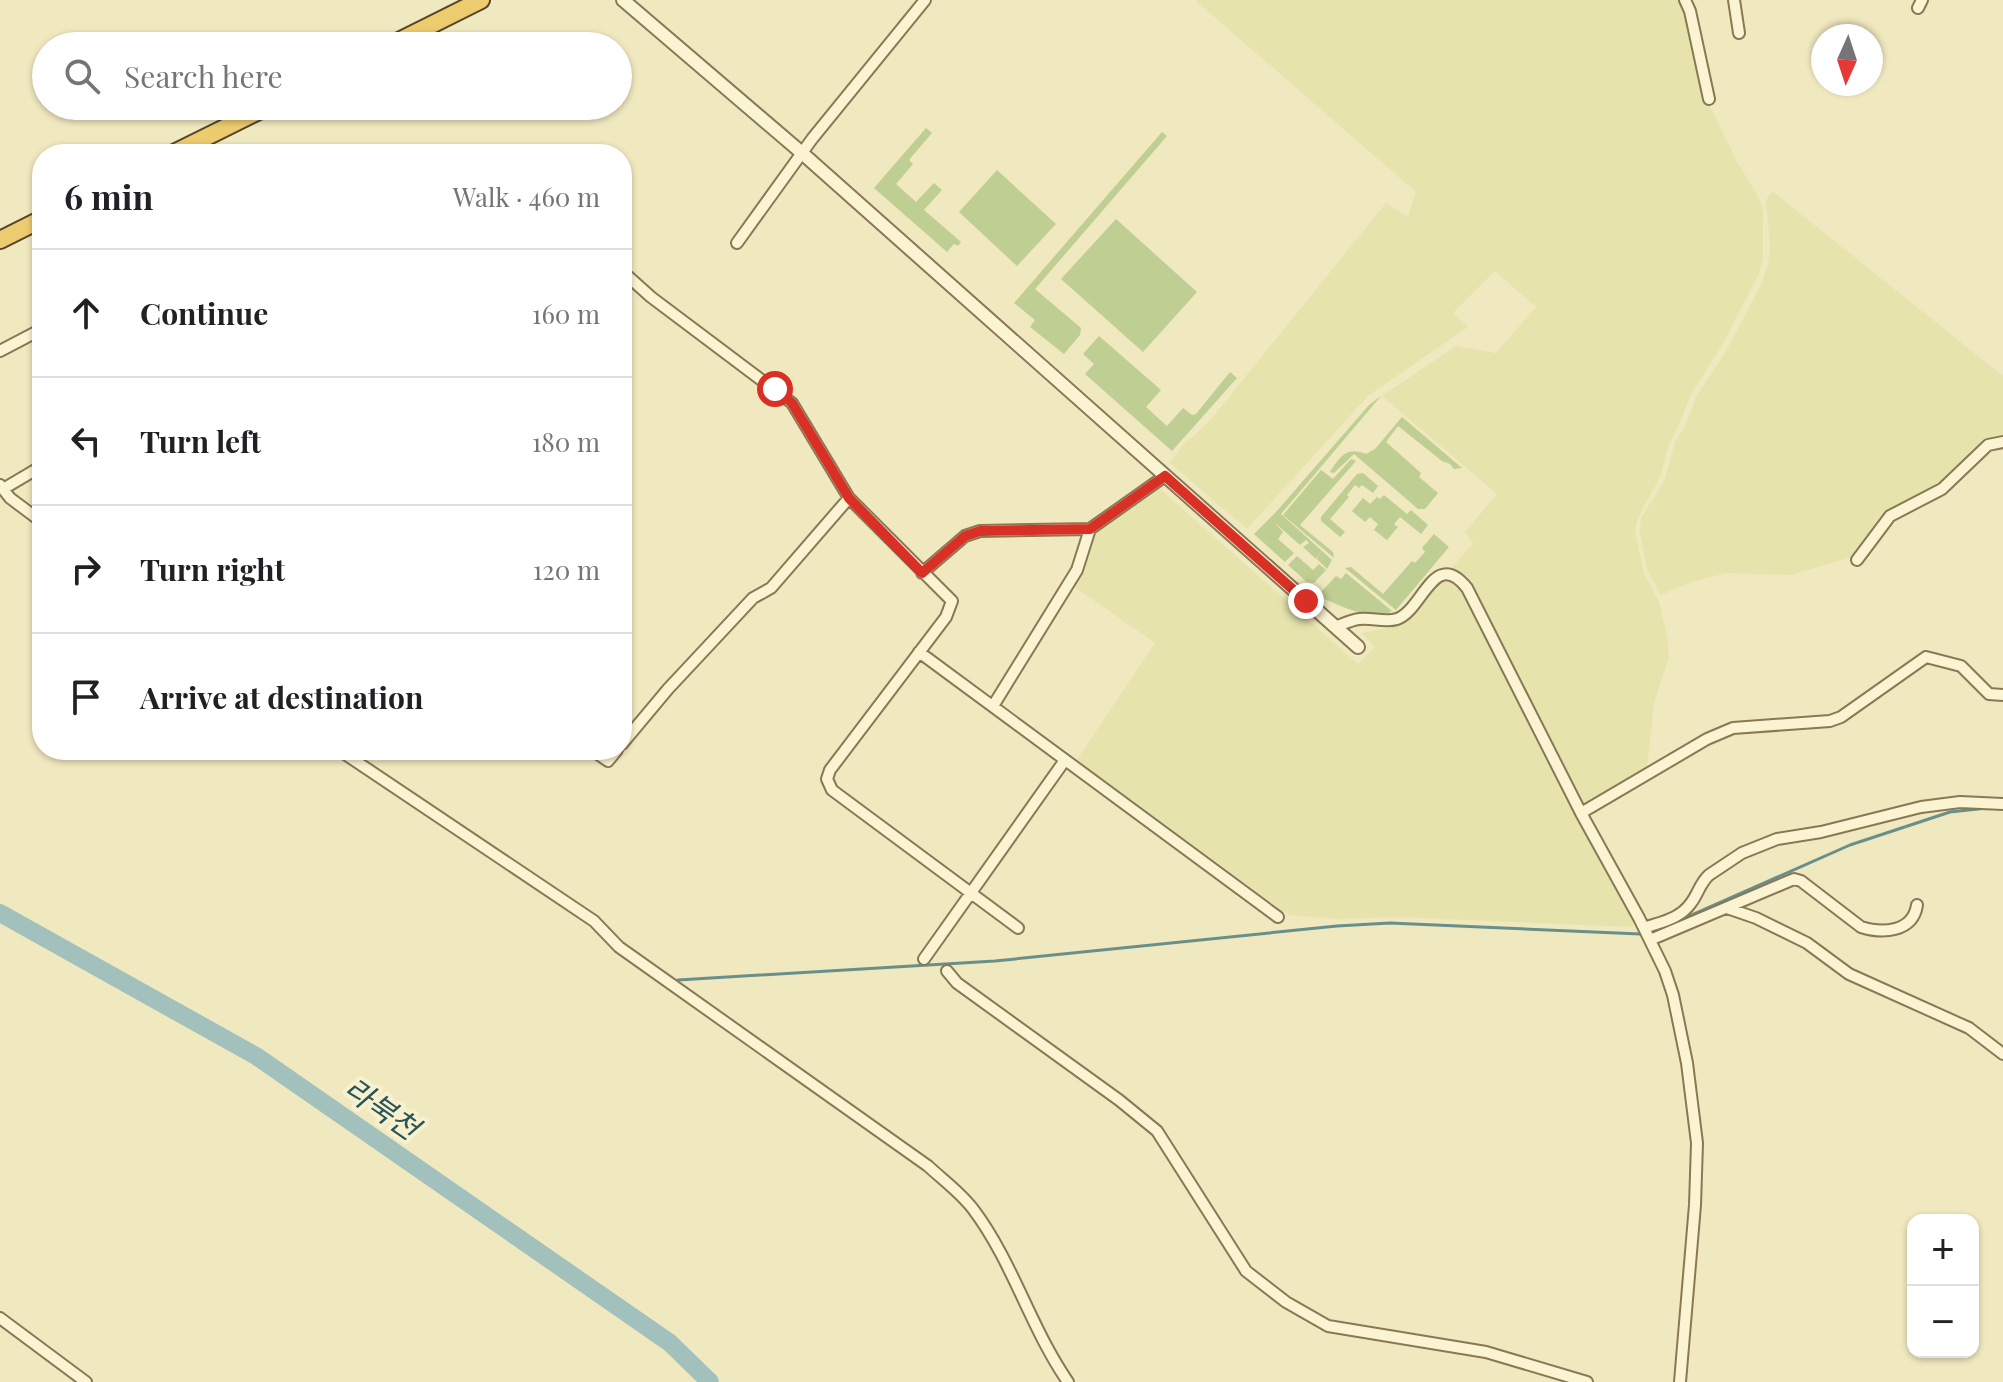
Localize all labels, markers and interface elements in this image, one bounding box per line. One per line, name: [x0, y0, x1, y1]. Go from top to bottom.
north arrow: [1811, 24, 1883, 96]
search box: [32, 32, 632, 120]
icon: search: [60, 54, 104, 98]
text: Search here: [124, 56, 283, 96]
text: 6 min: [64, 173, 153, 219]
text: Walk · 460 m: [453, 179, 600, 214]
icon: ahead: [64, 291, 108, 335]
text: Continue: [140, 293, 268, 333]
text: 160 m: [532, 296, 600, 331]
route start: [757, 371, 793, 407]
icon: left: [64, 419, 108, 463]
text: Turn left: [140, 421, 261, 461]
text: 180 m: [532, 424, 600, 459]
icon: right: [64, 547, 108, 591]
text: Turn right: [140, 549, 285, 589]
text: 120 m: [533, 552, 600, 587]
route end: [1288, 583, 1324, 619]
icon: arrive: [64, 675, 108, 719]
text: Arrive at destination: [140, 677, 423, 717]
water label: 라북천: [337, 1067, 430, 1149]
map controls: [1907, 1214, 1979, 1358]
button: +: [1907, 1214, 1979, 1286]
button: −: [1907, 1286, 1979, 1358]

